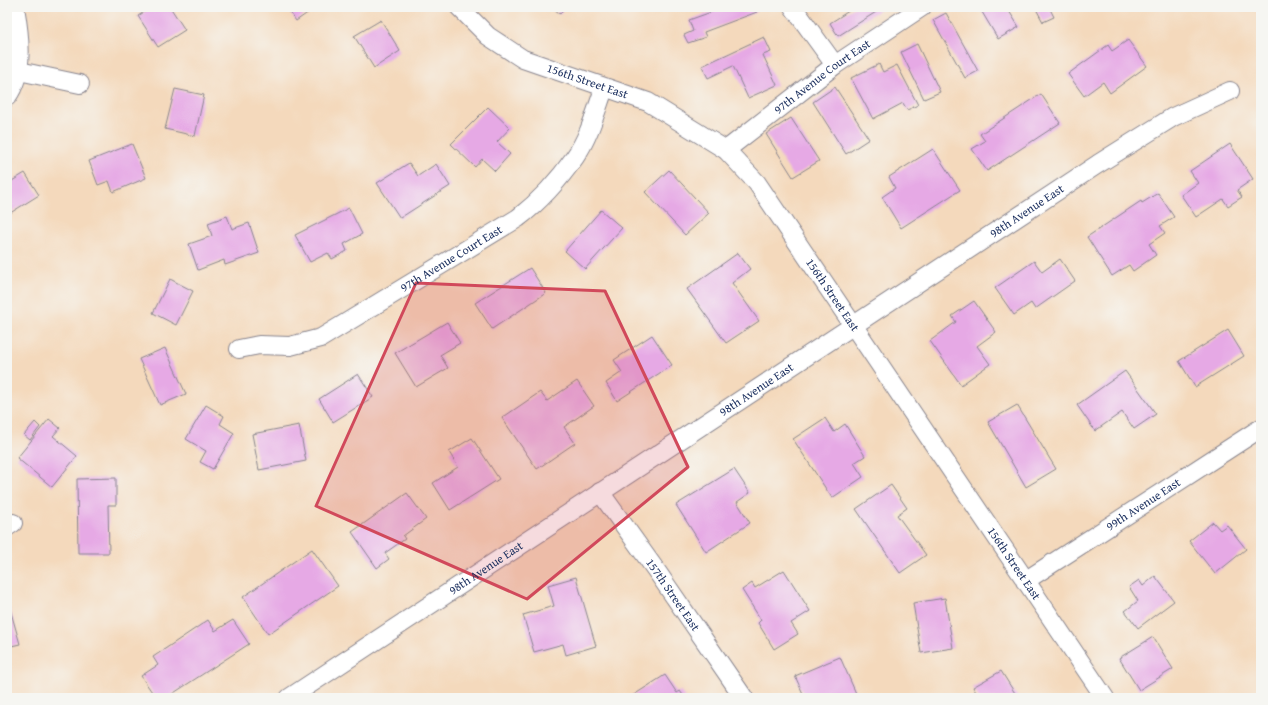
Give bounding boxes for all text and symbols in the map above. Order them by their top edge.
street label: 97th Avenue Court East [770,34,874,118]
street label: 156th Street East [545,59,631,103]
street label: 98th Avenue East [986,180,1068,241]
street label: 97th Avenue Court East [397,220,506,296]
street label: 156th Street East [802,255,864,335]
street label: 98th Avenue East [716,358,797,420]
street label: 99th Avenue East [1103,473,1184,534]
street label: 156th Street East [984,523,1046,604]
street label: 98th Avenue East [445,536,527,598]
street label: 157th Street East [642,555,705,635]

